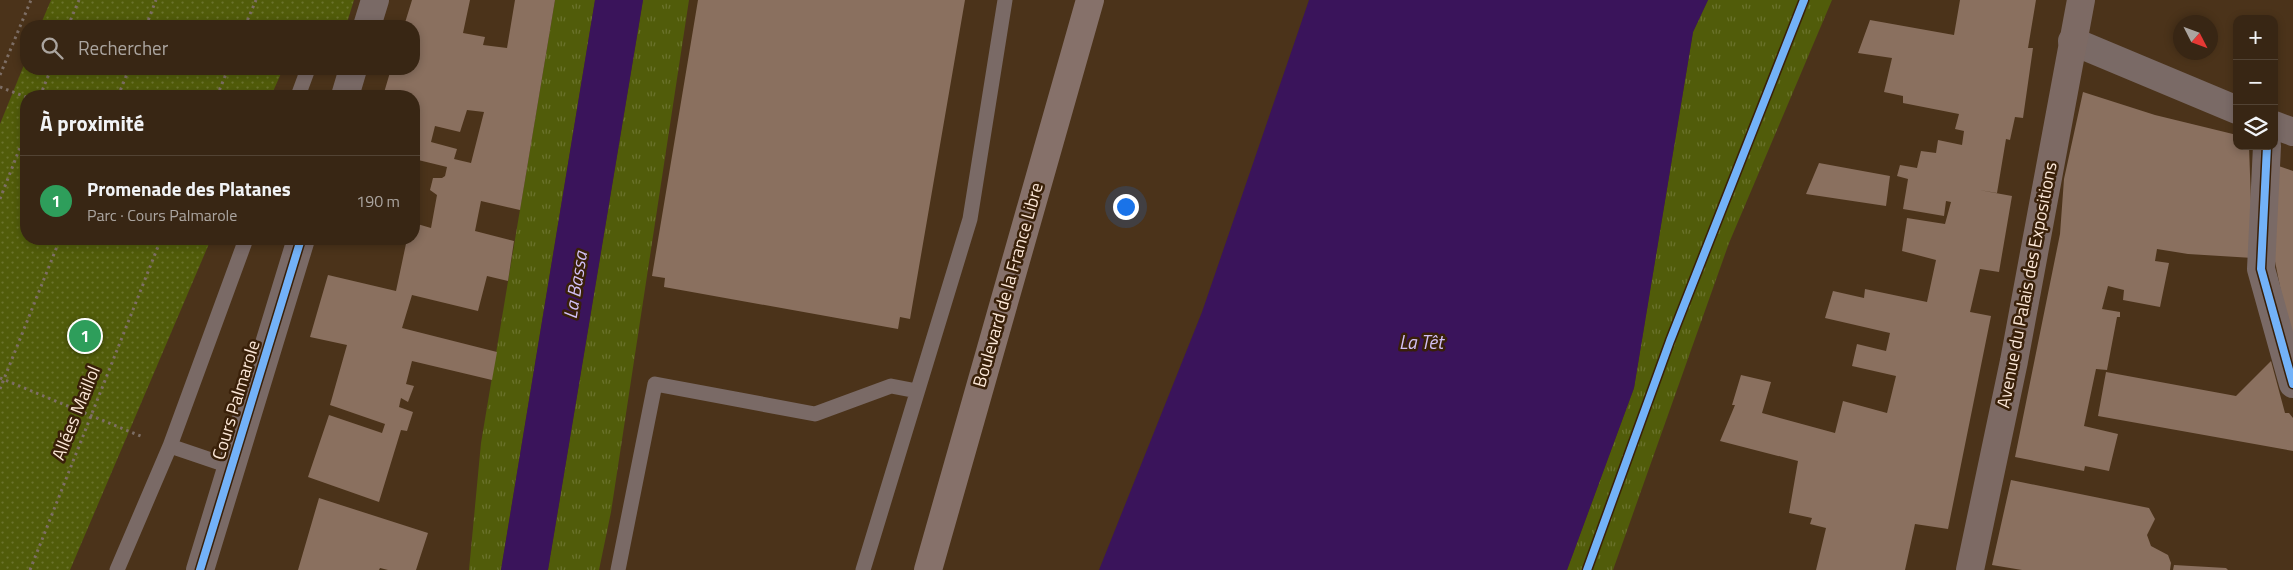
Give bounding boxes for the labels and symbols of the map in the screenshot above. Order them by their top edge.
north arrow [2173,15,2218,60]
street label: Avenue du Palais des Expositions [1989,159,2064,410]
street label: Boulevard de la France Libre [965,179,1050,390]
your location [1113,194,1139,220]
water label: La Bassa [555,248,594,321]
pin: 1 [69,317,101,355]
water label: La Têt [1399,327,1445,356]
street label: Cours Palmarole [205,337,267,463]
street label: Allées Maillol [44,362,107,464]

